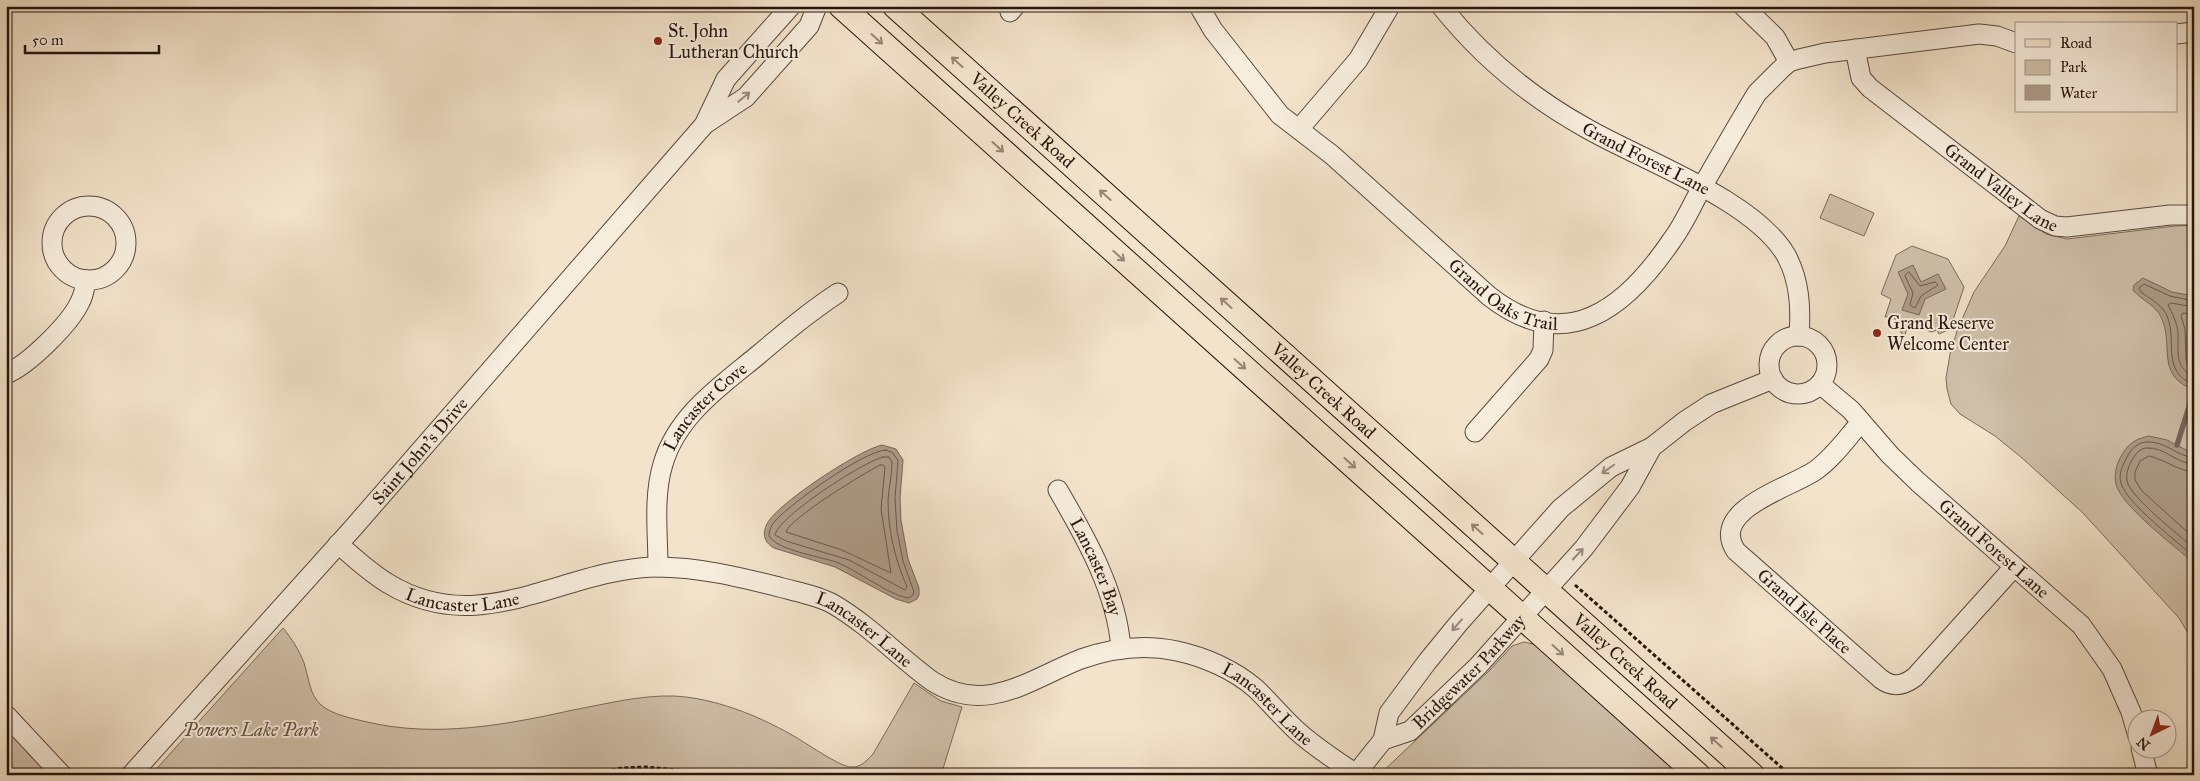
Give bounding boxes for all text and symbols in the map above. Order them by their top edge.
place label: St. John Lutheran Church [668,20,799,63]
scale bar [25,22,159,54]
legend [2015,22,2178,112]
text: 50 m [32,31,64,49]
one-way arrow [870,33,883,45]
text: Road [2060,34,2092,52]
marker: St. John Lutheran Church [652,35,664,47]
one-way arrow [951,56,964,68]
text: Park [2060,58,2087,76]
street label: Valley Creek Road [965,67,1079,173]
text: Water [2060,84,2097,102]
one-way arrow [737,92,750,103]
street label: Grand Forest Lane [1578,117,1714,200]
street label: Grand Valley Lane [1940,138,2062,237]
one-way arrow [991,141,1004,153]
one-way arrow [1099,189,1112,201]
one-way arrow [1112,250,1125,261]
street label: Grand Oaks Trail [1444,254,1558,335]
one-way arrow [1219,298,1232,309]
place label: Grand Reserve Welcome Center [1887,312,2009,355]
marker: Grand Reserve Welcome Center [1871,327,1883,339]
street label: Valley Creek Road [1266,338,1380,443]
street label: Lancaster Cove [658,357,751,454]
one-way arrow [1233,358,1246,370]
street label: Saint John's Drive [367,393,473,509]
one-way arrow [1343,457,1356,469]
one-way arrow [1602,464,1616,474]
street label: Grand Forest Lane [1934,494,2054,603]
street label: Lancaster Bay [1065,514,1126,619]
one-way arrow [1471,523,1484,535]
one-way arrow [1572,548,1584,561]
street label: Grand Isle Place [1753,564,1856,659]
street label: Lancaster Lane [402,583,522,617]
street label: Lancaster Lane [813,587,917,672]
street label: Valley Creek Road [1568,608,1682,714]
street label: Bridgewater Parkway [1408,609,1530,734]
one-way arrow [1452,618,1463,631]
one-way arrow [1552,644,1565,656]
street label: Lancaster Lane [1218,658,1317,751]
north arrow [2128,708,2178,758]
park label: Powers Lake Park [183,719,319,741]
text: N [2133,733,2154,754]
one-way arrow [1710,736,1723,748]

